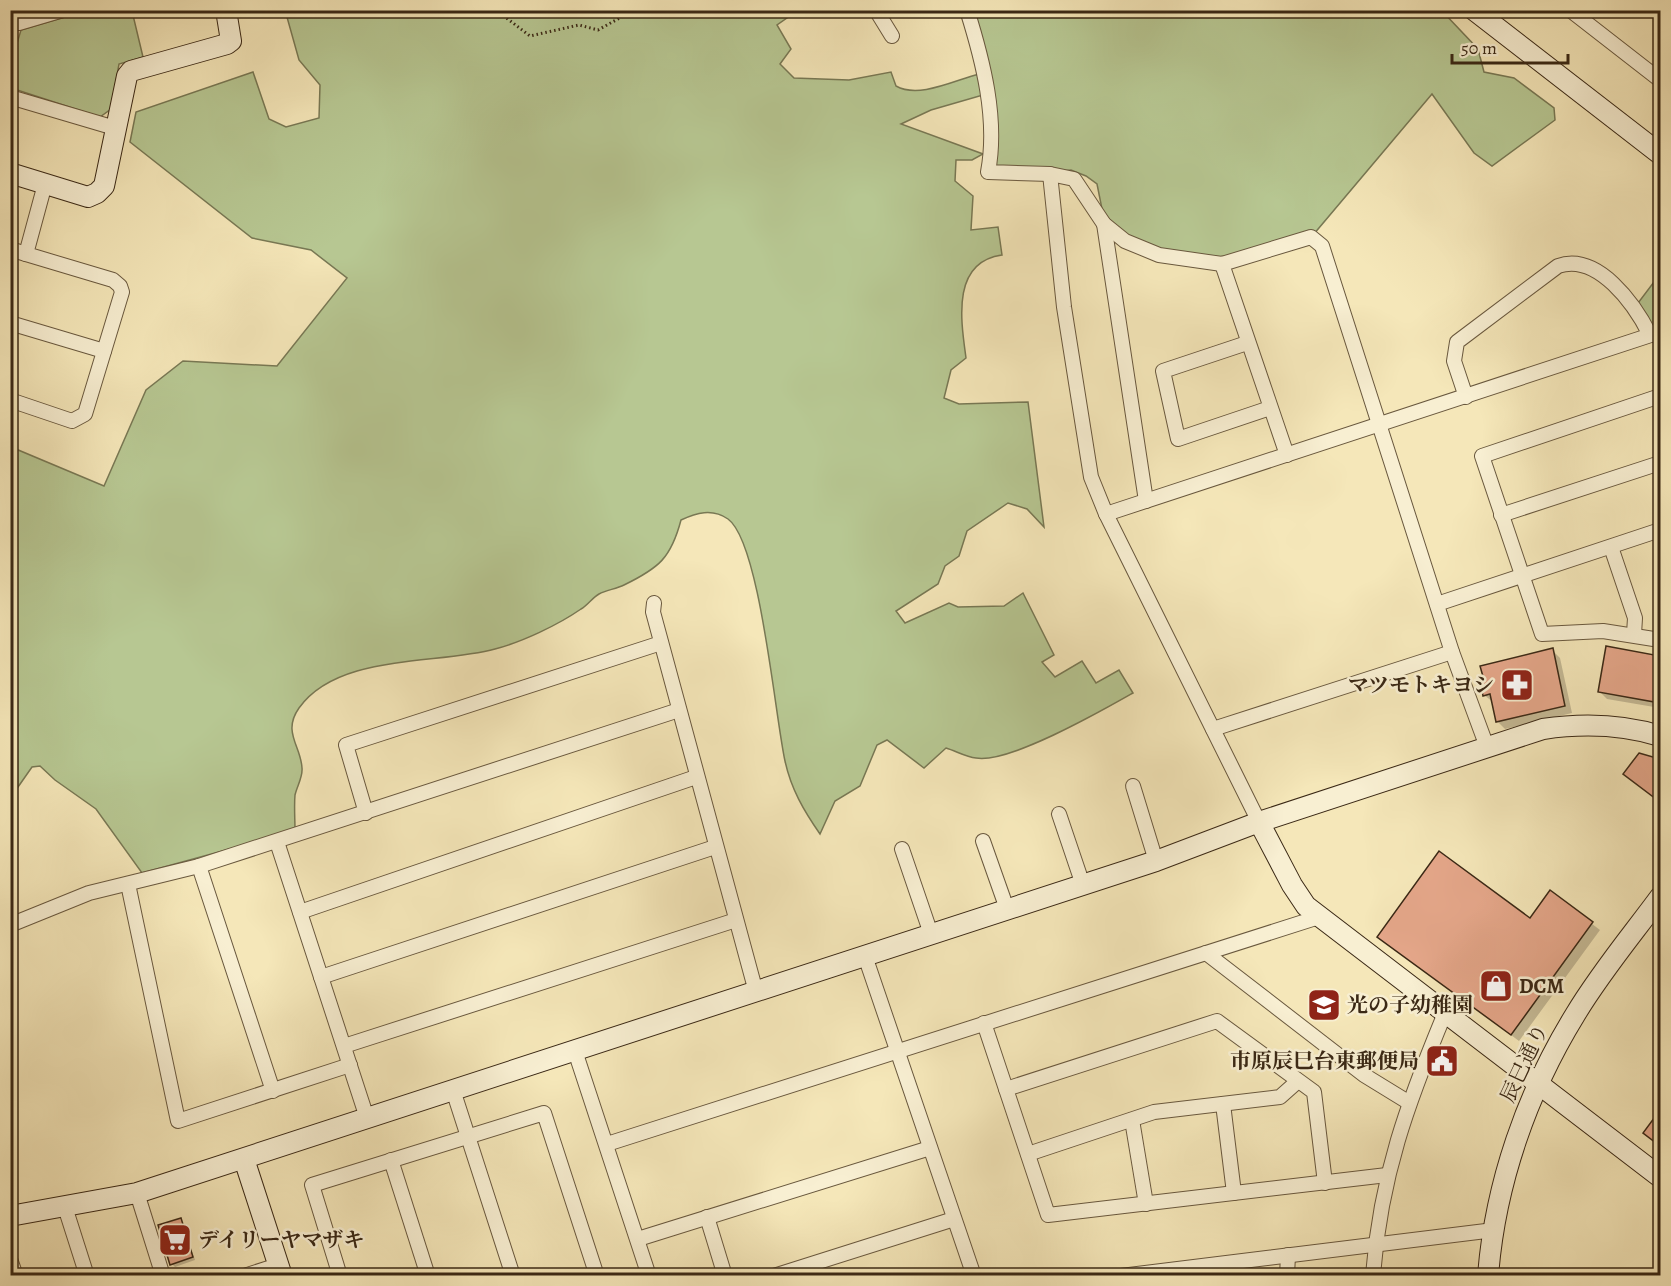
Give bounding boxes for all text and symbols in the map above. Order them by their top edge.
scale bar [1452,27,1568,65]
text: 50 m [1461,36,1497,60]
pharmacy icon: マツモトキヨシ [1499,667,1535,703]
place label: マツモトキヨシ [1348,671,1494,699]
shop icon: DCM [1478,968,1514,1004]
place label: DCM [1519,972,1565,1000]
school or university icon: 光の子幼稚園 [1306,987,1342,1023]
place label: 光の子幼稚園 [1347,991,1473,1019]
street label: 辰巳通り [1494,1019,1554,1107]
public building icon: 市原辰巳台東郵便局 [1424,1043,1460,1079]
place label: 市原辰巳台東郵便局 [1230,1047,1419,1075]
supermarket icon: デイリーヤマザキ [157,1222,193,1258]
place label: デイリーヤマザキ [198,1226,365,1254]

